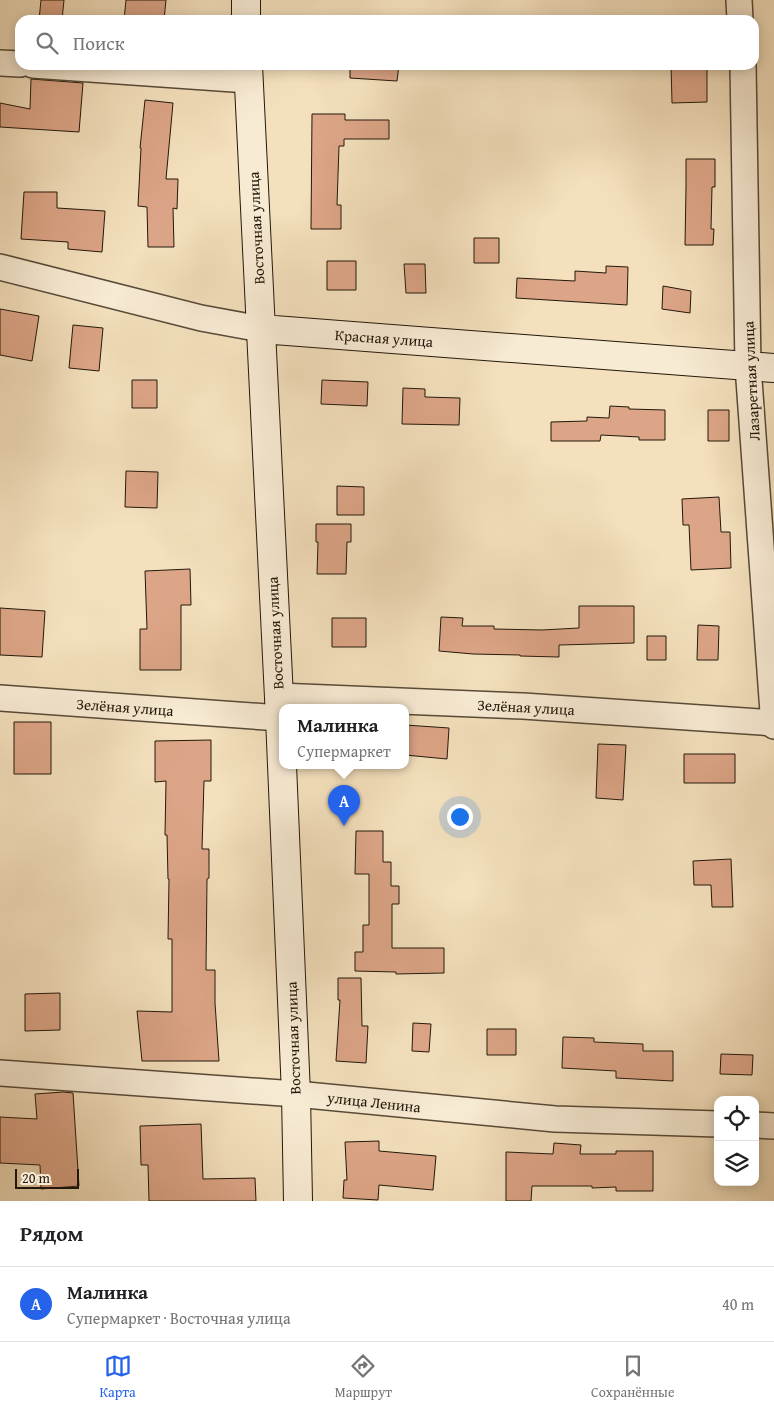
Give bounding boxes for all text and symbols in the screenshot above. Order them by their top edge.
search box [15,15,759,70]
icon: search [33,29,61,57]
text: Поиск [73,29,125,57]
street label: Восточная улица [243,170,269,285]
street label: Лазаретная улица [737,320,765,441]
street label: Красная улица [334,324,435,352]
street label: Восточная улица [262,575,288,690]
street label: Зелёная улица [76,693,175,721]
street label: Зелёная улица [477,694,576,720]
popup [279,704,409,769]
text: Малинка [297,711,378,739]
text: Супермаркет [297,739,391,763]
pin: A [328,785,360,826]
your location [447,804,473,830]
street label: Восточная улица [281,980,305,1095]
street label: улица Ленина [325,1087,423,1117]
map controls [714,1096,759,1186]
button: locate [714,1096,759,1141]
button: layers [714,1141,759,1186]
scale bar [15,1166,79,1189]
text: 20 m [22,1168,50,1188]
text: Рядом [20,1218,83,1249]
text: Малинка [67,1278,148,1306]
text: A [31,1292,41,1316]
text: 40 m [722,1292,754,1316]
text: Супермаркет · Восточная улица [67,1306,291,1330]
tab: Карта [100,1352,136,1402]
tab: Маршрут [335,1352,392,1402]
tab: Сохранённые [591,1352,674,1402]

